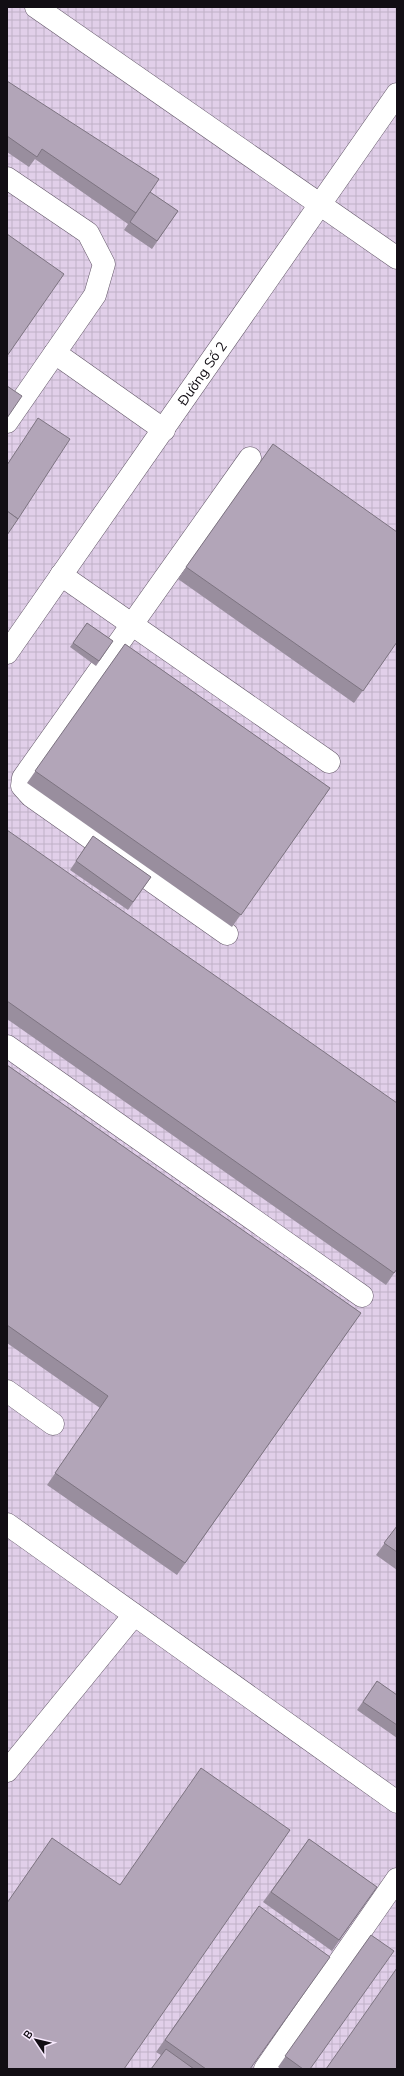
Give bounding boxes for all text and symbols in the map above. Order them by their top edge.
street label: Đường Số 2 [173,337,231,410]
north arrow [16,2020,56,2060]
text: B [20,2027,37,2042]

